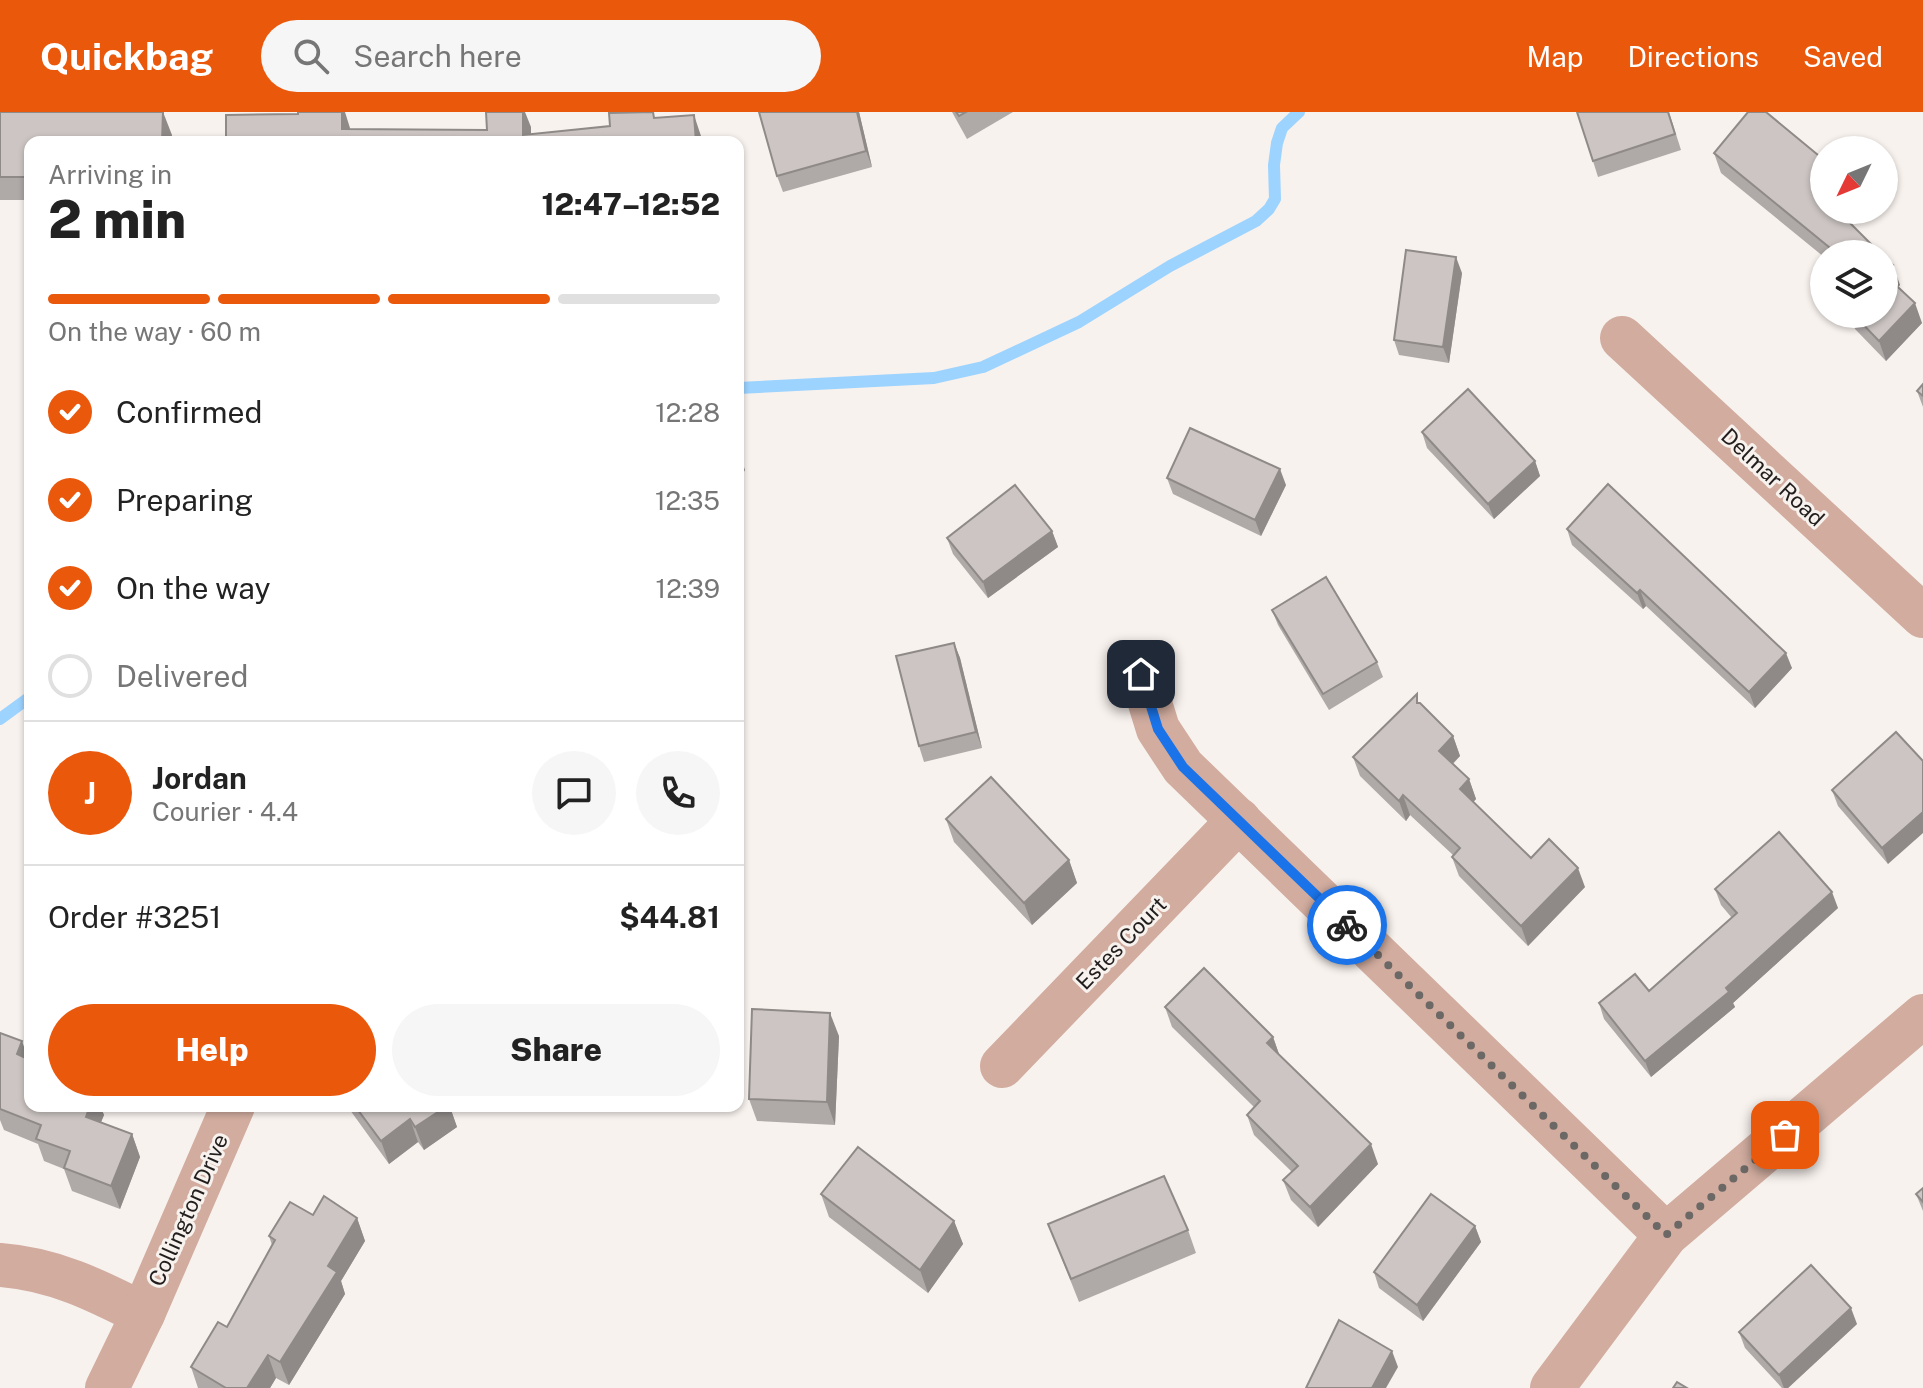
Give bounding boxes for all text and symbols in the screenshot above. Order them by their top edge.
search box [261,20,821,92]
text: Quickbag [40,34,213,79]
icon: search [289,34,333,78]
text: Search here [353,38,522,74]
text: Map [1527,40,1583,73]
text: Directions [1627,40,1759,73]
text: Saved [1803,40,1883,73]
north arrow [1810,136,1898,224]
map controls [1810,136,1898,328]
text: Arriving in [48,159,172,190]
text: 12:47–12:52 [541,186,720,222]
text: 2 min [48,189,186,250]
button: layers [1810,240,1898,328]
text: On the way · 60 m [48,316,261,347]
icon: check [48,390,92,434]
text: Confirmed [116,394,262,430]
text: 12:28 [655,397,720,428]
street label: Delmar Road [1716,423,1830,531]
icon: check [48,478,92,522]
text: Preparing [116,482,253,518]
text: 12:35 [655,485,720,516]
icon: check [48,566,92,610]
text: On the way [116,570,270,606]
text: 12:39 [656,573,720,604]
pin [1107,640,1175,708]
icon: home [1119,652,1163,696]
text: Delivered [116,658,248,694]
button: chat [532,751,616,835]
button: phone [636,751,720,835]
text: Jordan [152,760,247,796]
text: J [84,775,96,811]
text: Courier · 4.4 [152,796,298,827]
courier [1307,885,1387,965]
street label: Estes Court [1070,891,1172,995]
text: Order #3251 [48,899,222,935]
text: $44.81 [619,899,720,935]
icon: bike [1325,903,1369,947]
button: Help [48,1004,376,1096]
button: Share [392,1004,720,1096]
pin [1751,1101,1819,1169]
icon: bag [1763,1113,1807,1157]
street label: Collington Drive [143,1130,233,1290]

